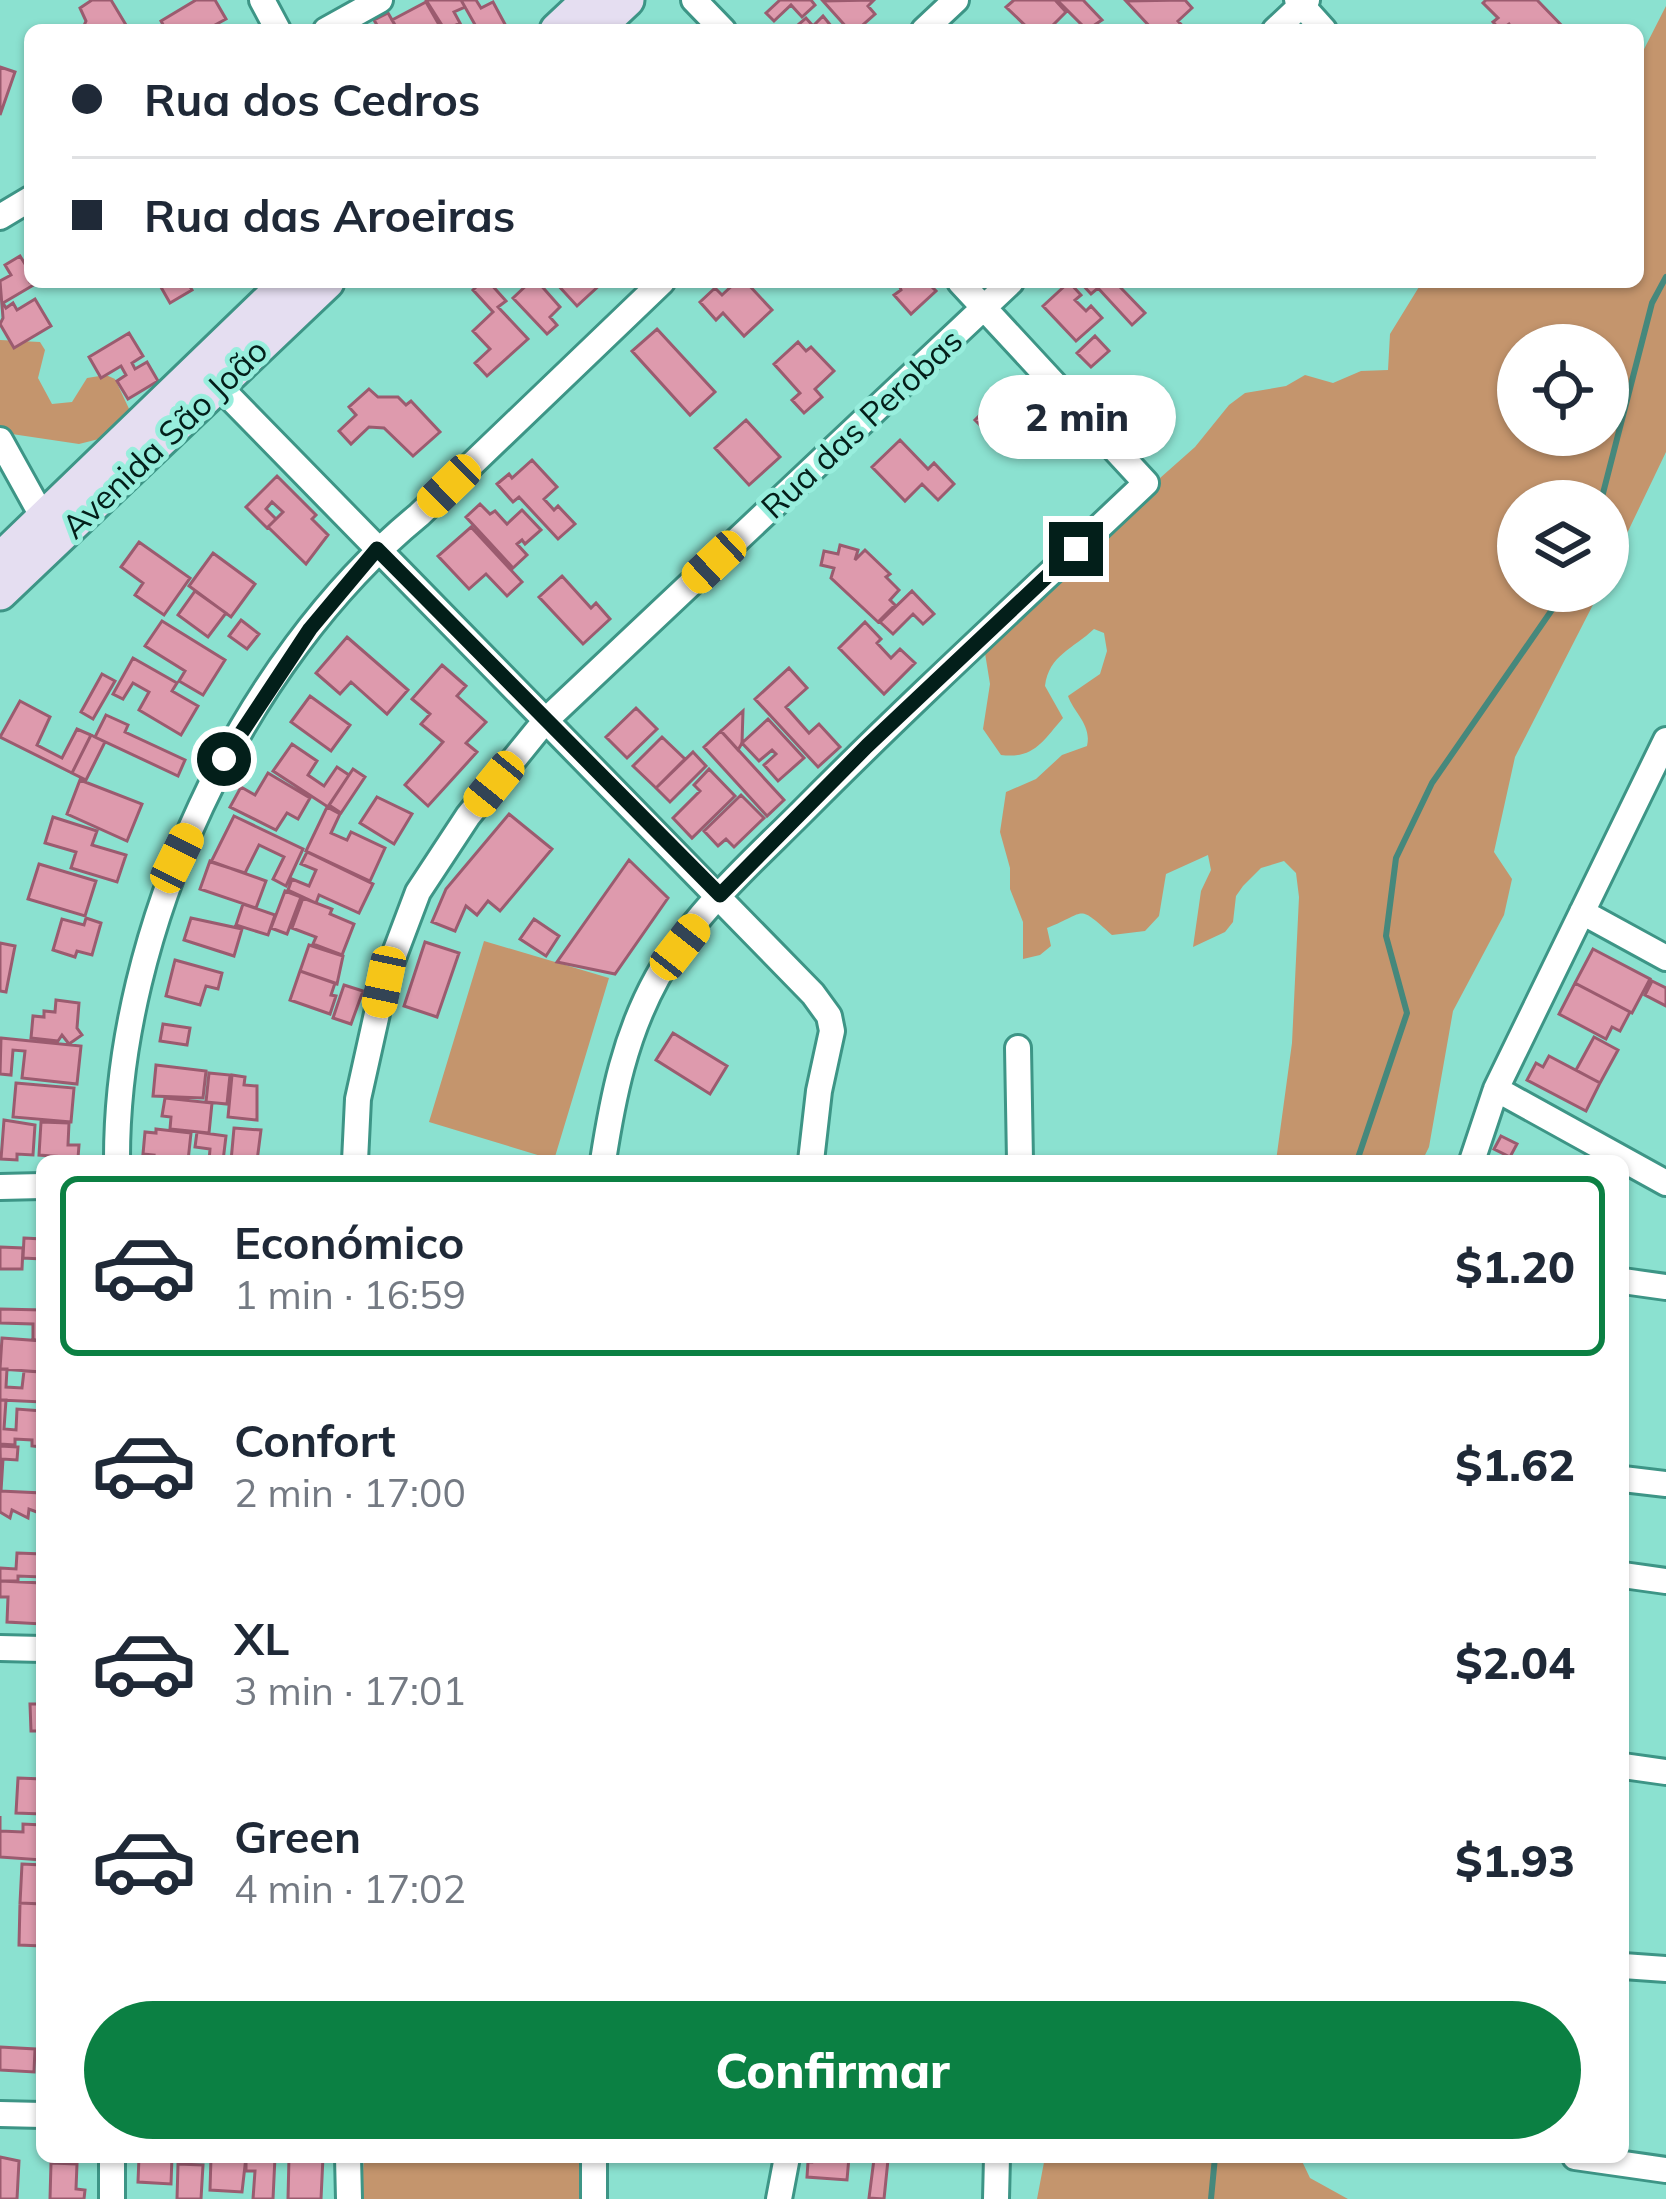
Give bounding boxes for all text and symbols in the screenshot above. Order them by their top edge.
text: Rua dos Cedros [144,71,480,127]
text: Rua das Aroeiras [144,187,515,243]
street label: Rua das Perobas [752,319,970,527]
map controls [1497,324,1629,612]
button: locate [1497,324,1629,456]
street label: Avenida São João [53,329,275,547]
callout: 2 min [977,375,1175,459]
text: 2 min [1025,392,1129,441]
car [411,448,487,524]
button: layers [1497,480,1629,612]
route end [1049,522,1103,576]
car [675,524,753,600]
route start [197,732,251,786]
car [457,745,531,823]
car [145,818,209,898]
car [644,908,716,986]
car [359,943,409,1021]
icon: car [90,1212,198,1320]
text: Económico [234,1214,464,1270]
text: $1.20 [1455,1238,1575,1294]
text: 1 min · 16:59 [234,1270,466,1319]
icon: car [90,1410,198,1518]
text: Confort [234,1412,396,1468]
text: $1.62 [1455,1436,1575,1492]
text: 2 min · 17:00 [234,1468,466,1517]
icon: car [90,1608,198,1716]
text: XL [234,1610,289,1666]
text: $2.04 [1455,1634,1575,1690]
text: 3 min · 17:01 [234,1666,466,1715]
icon: car [90,1806,198,1914]
text: Green [234,1808,361,1864]
text: $1.93 [1455,1832,1575,1888]
text: 4 min · 17:02 [234,1864,466,1913]
button: Confirmar [84,2001,1581,2139]

